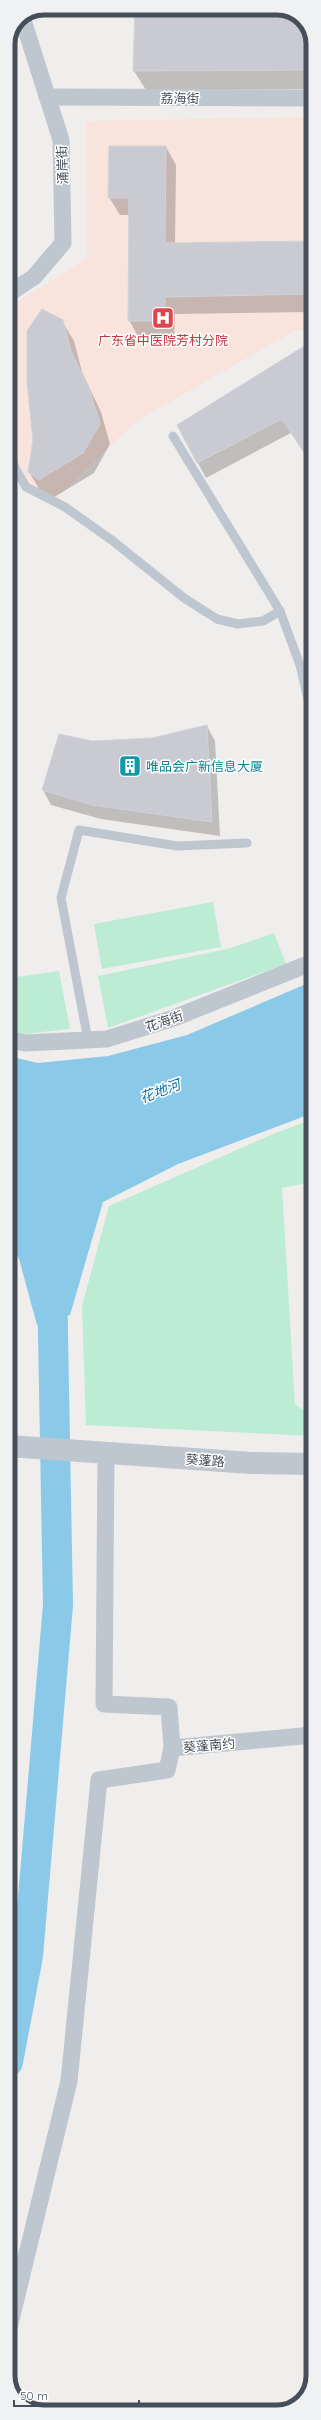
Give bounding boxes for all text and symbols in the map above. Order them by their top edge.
street label: 荔海街 [160,90,200,106]
street label: 涌岸街 [53,145,71,185]
hospital icon: 广东省中医院芳村分院 [150,305,176,331]
place label: 广东省中医院芳村分院 [98,332,228,348]
building icon: 唯品会广新信息大厦 [117,753,143,779]
place label: 唯品会广新信息大厦 [146,758,263,774]
street label: 花海街 [143,1007,185,1035]
water label: 花地河 [137,1074,186,1107]
street label: 葵蓬路 [185,1451,225,1469]
street label: 葵蓬南约 [182,1735,236,1755]
scale bar [14,2382,139,2408]
text: 50 m [20,2388,48,2403]

